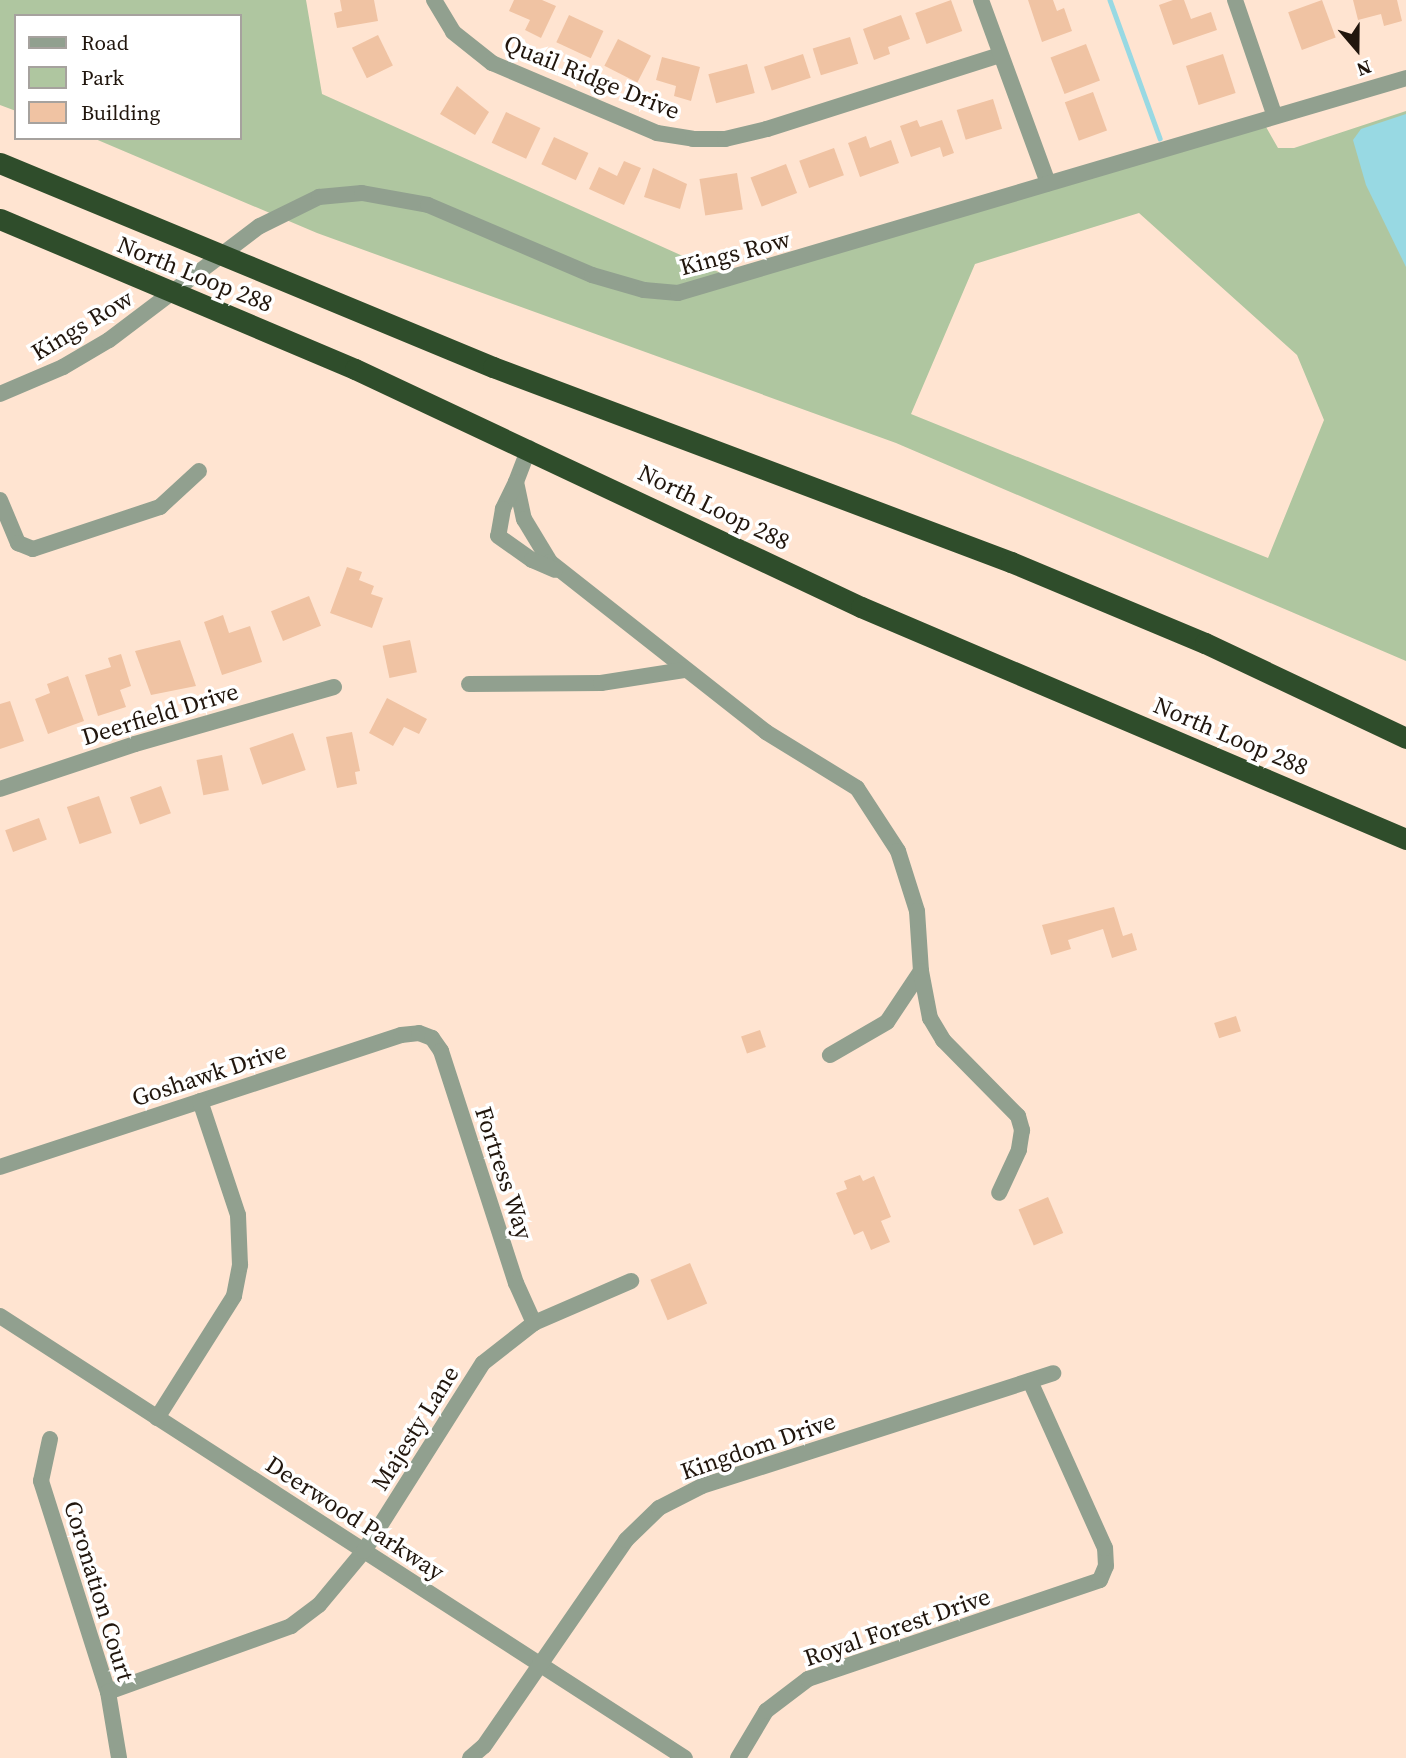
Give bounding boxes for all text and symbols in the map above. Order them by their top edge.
legend [14,14,242,140]
north arrow [1322,14,1392,84]
text: Road [81,28,129,57]
street label: Quail Ridge Drive [500,29,684,125]
text: N [1353,54,1375,83]
text: Park [81,63,124,92]
text: Building [81,98,160,127]
street label: Kings Row [677,224,793,282]
street label: North Loop 288 [113,230,277,318]
street label: Kings Row [26,284,138,366]
street label: North Loop 288 [634,458,794,556]
street label: Deerfield Drive [78,676,242,752]
street label: North Loop 288 [1149,691,1313,781]
street label: Goshawk Drive [128,1036,290,1112]
street label: Fortress Way [469,1103,539,1243]
street label: Majesty Lane [365,1360,465,1496]
street label: Kingdom Drive [677,1406,839,1486]
street label: Deerwood Parkway [260,1450,450,1586]
street label: Coronation Court [58,1497,140,1685]
street label: Royal Forest Drive [800,1582,994,1672]

